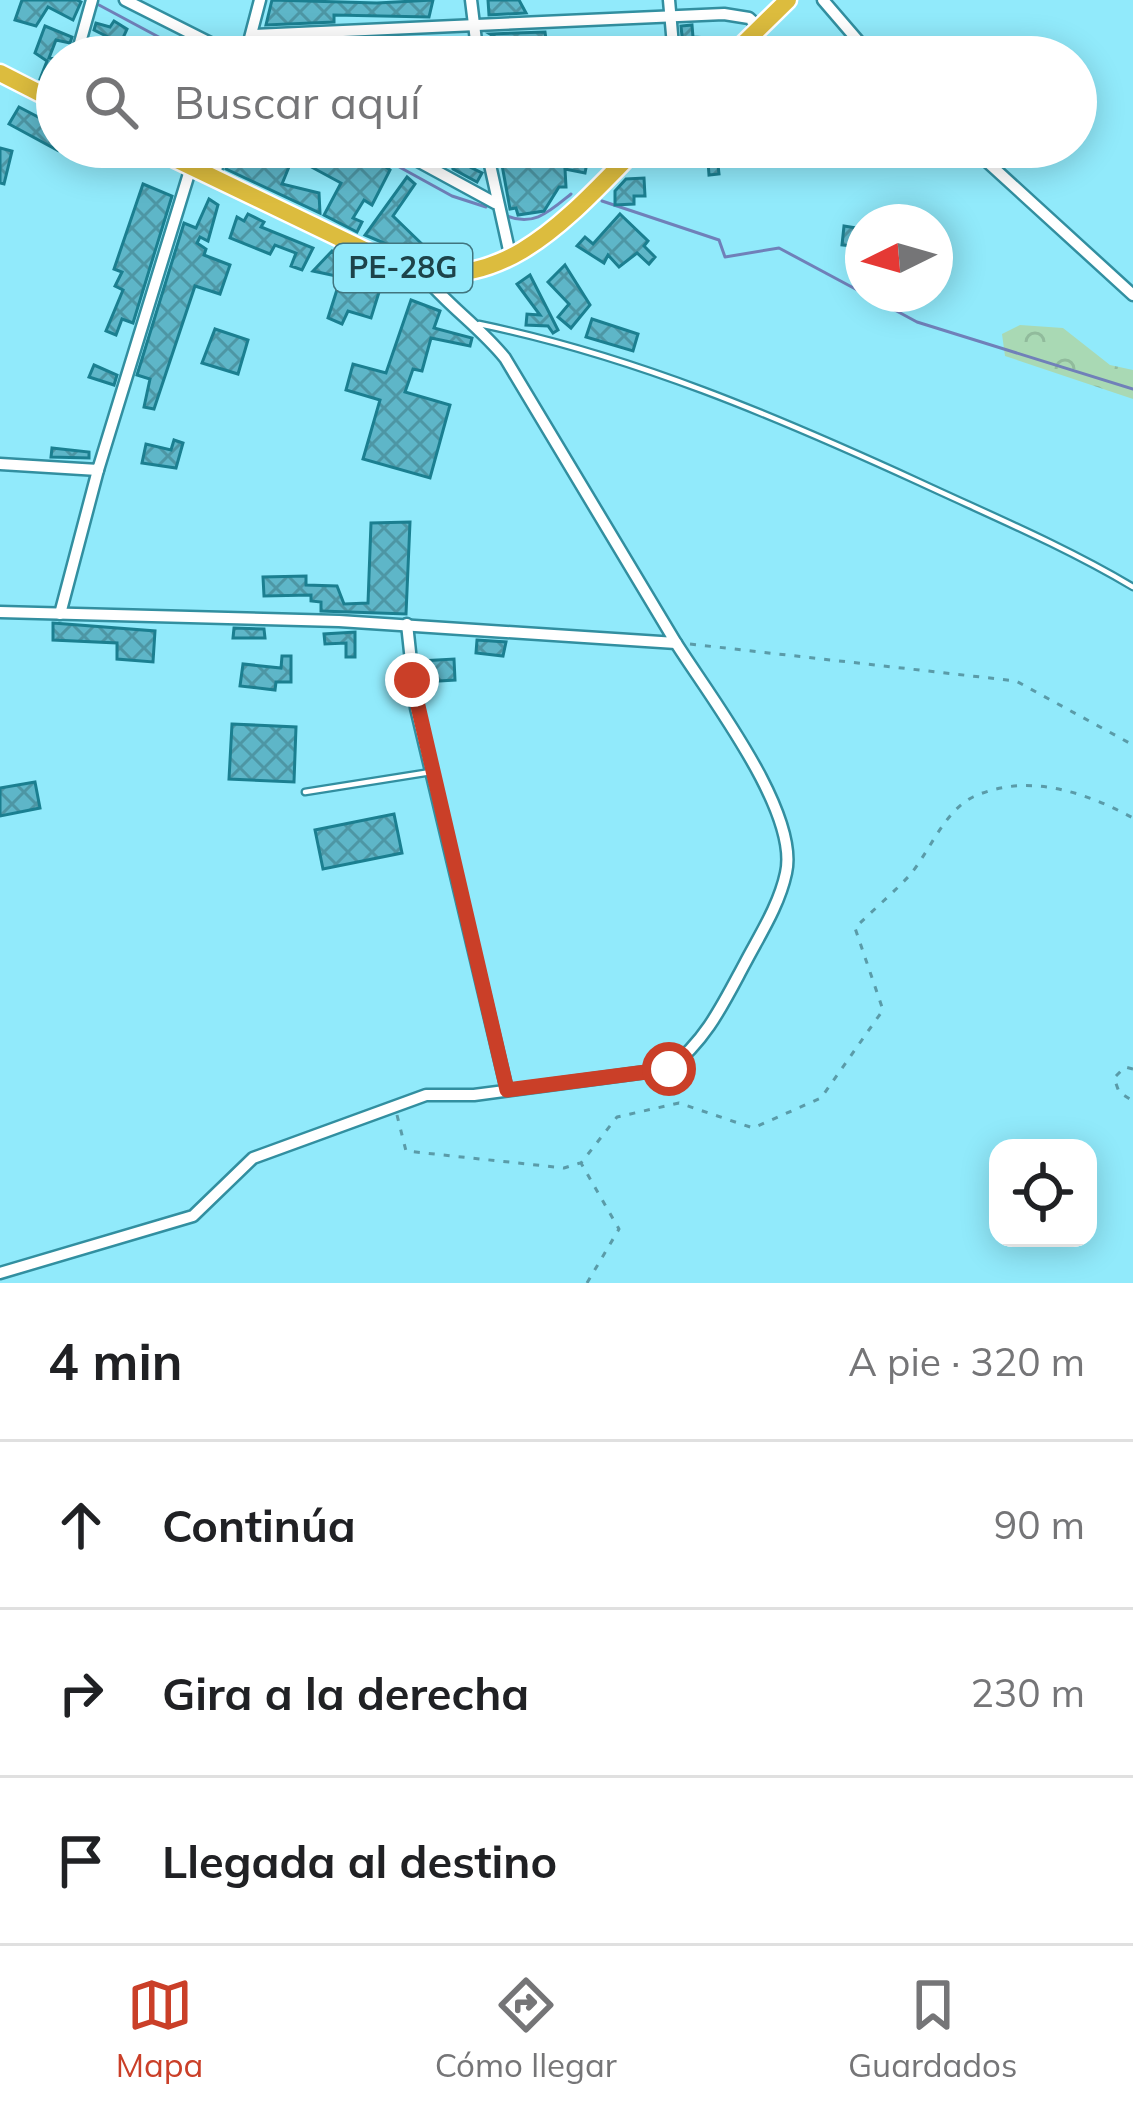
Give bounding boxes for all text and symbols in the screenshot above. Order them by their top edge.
search box [36,36,1097,168]
icon: search [78,69,144,135]
text: Buscar aquí [174,74,421,130]
north arrow [845,204,953,312]
road number: PE-28G [334,244,472,292]
route end [385,653,439,707]
route start [642,1042,696,1096]
map controls [989,1139,1097,1247]
button: locate [989,1139,1097,1247]
text: 4 min [48,1329,183,1393]
text: A pie · 320 m [848,1337,1085,1386]
icon: ahead [48,1492,114,1558]
text: Continúa [162,1497,356,1553]
text: 90 m [994,1500,1085,1549]
icon: right [48,1660,114,1726]
text: Gira a la derecha [162,1665,529,1721]
text: 230 m [970,1668,1085,1717]
icon: arrive [48,1828,114,1894]
text: Llegada al destino [162,1833,557,1889]
tab: Mapa [116,1972,203,2085]
tab: Cómo llegar [435,1972,617,2085]
tab: Guardados [848,1972,1017,2085]

